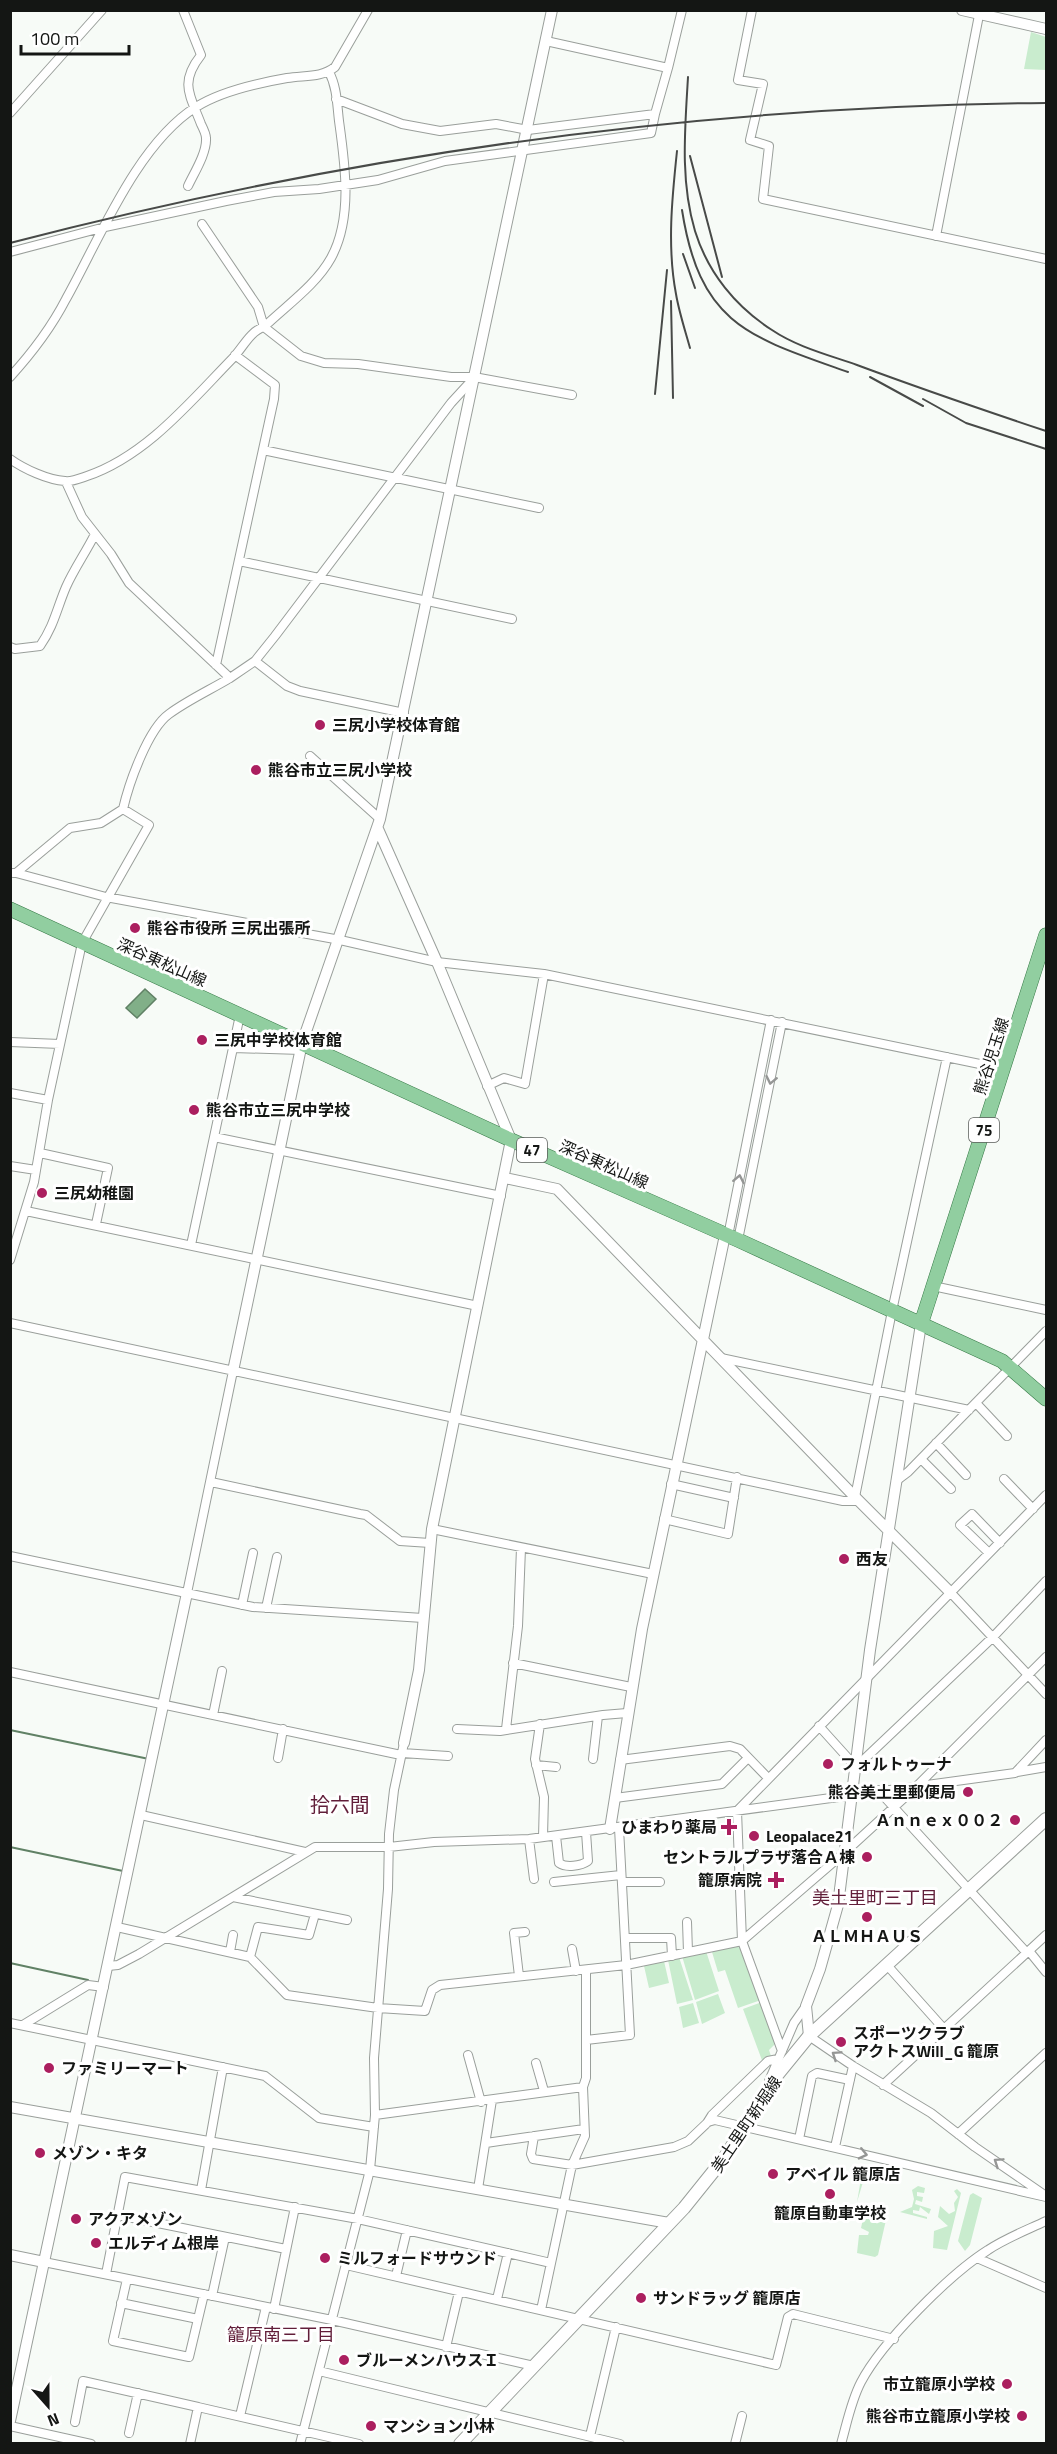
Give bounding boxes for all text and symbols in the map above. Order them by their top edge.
scale bar [21,18,129,56]
text: 100 m [30,25,79,52]
place label: 三尻小学校体育館 [332,713,460,737]
marker: 三尻小学校体育館 [313,718,327,732]
place label: 熊谷市立三尻小学校 [268,758,412,782]
marker: 熊谷市立三尻小学校 [249,763,263,777]
place label: 熊谷市役所 三尻出張所 [147,916,311,940]
marker: 熊谷市役所 三尻出張所 [128,921,142,935]
street label: 深谷東松山線 [113,932,211,992]
street label: 熊谷児玉線 [967,1014,1015,1098]
place label: 三尻中学校体育館 [214,1028,342,1052]
marker: 三尻中学校体育館 [195,1033,209,1047]
one-way arrow [765,1074,778,1084]
place label: 熊谷市立三尻中学校 [206,1098,350,1122]
marker: 熊谷市立三尻中学校 [187,1103,201,1117]
road number: 75 [969,1118,999,1142]
street label: 深谷東松山線 [555,1134,653,1194]
road number: 47 [517,1138,547,1162]
one-way arrow [732,1174,745,1184]
place label: 三尻幼稚園 [54,1181,134,1205]
marker: 三尻幼稚園 [35,1186,49,1200]
place label: 西友 [856,1547,888,1571]
marker: 西友 [837,1552,851,1566]
place label: フォルトゥーナ [840,1752,952,1776]
marker: フォルトゥーナ [821,1757,835,1771]
place label: 熊谷美土里郵便局 [828,1780,956,1804]
marker: 熊谷美土里郵便局 [961,1785,975,1799]
district label: 拾六間 [310,1789,370,1820]
place label: Ａｎｎｅｘ００２ [875,1808,1003,1832]
marker: Ａｎｎｅｘ００２ [1008,1813,1022,1827]
place label: ひまわり薬局 [621,1815,717,1839]
marker: ひまわり薬局 [722,1820,736,1834]
place label: Leopalace21 [766,1824,853,1848]
marker: Leopalace21 [747,1829,761,1843]
place label: セントラルプラザ落合Ａ棟 [663,1845,855,1869]
marker: セントラルプラザ落合Ａ棟 [860,1850,874,1864]
place label: 籠原病院 [698,1868,762,1892]
marker: 籠原病院 [767,1871,785,1889]
district label: 美土里町三丁目 [812,1884,938,1911]
marker: ＡＬＭＨＡＵＳ [860,1910,874,1924]
place label: ＡＬＭＨＡＵＳ [811,1924,923,1948]
place label: スポーツクラブ アクトスWill_G 籠原 [853,2021,999,2063]
marker: スポーツクラブ アクトスWill_G 籠原 [834,2035,848,2049]
one-way arrow [832,2051,843,2062]
place label: ファミリーマート [61,2056,189,2080]
marker: ファミリーマート [42,2061,56,2075]
street label: 美土里町新堀線 [705,2071,787,2177]
place label: メゾン・キタ [52,2141,148,2165]
marker: メゾン・キタ [33,2146,47,2160]
one-way arrow [858,2147,868,2160]
one-way arrow [994,2159,1005,2170]
place label: アベイル 籠原店 [785,2162,900,2186]
marker: アベイル 籠原店 [766,2167,780,2181]
marker: 籠原自動車学校 [823,2187,837,2201]
place label: 籠原自動車学校 [774,2201,886,2225]
place label: アクアメゾン [88,2207,182,2231]
marker: アクアメゾン [69,2212,83,2226]
place label: エルディム根岸 [108,2231,219,2255]
marker: エルディム根岸 [89,2236,103,2250]
place label: ミルフォードサウンド [337,2246,497,2270]
marker: ミルフォードサウンド [318,2251,332,2265]
place label: サンドラッグ 籠原店 [653,2286,801,2310]
marker: サンドラッグ 籠原店 [634,2291,648,2305]
district label: 籠原南三丁目 [227,2321,335,2348]
place label: ブルーメンハウスＩ [356,2348,499,2372]
marker: ブルーメンハウスＩ [337,2353,351,2367]
place label: 市立籠原小学校 [883,2372,995,2396]
north arrow [18,2376,78,2436]
marker: 市立籠原小学校 [1000,2377,1014,2391]
place label: 熊谷市立籠原小学校 [866,2404,1010,2428]
text: N [44,2407,63,2433]
marker: 熊谷市立籠原小学校 [1015,2409,1029,2423]
place label: マンション小林 [383,2414,495,2438]
marker: マンション小林 [364,2419,378,2433]

